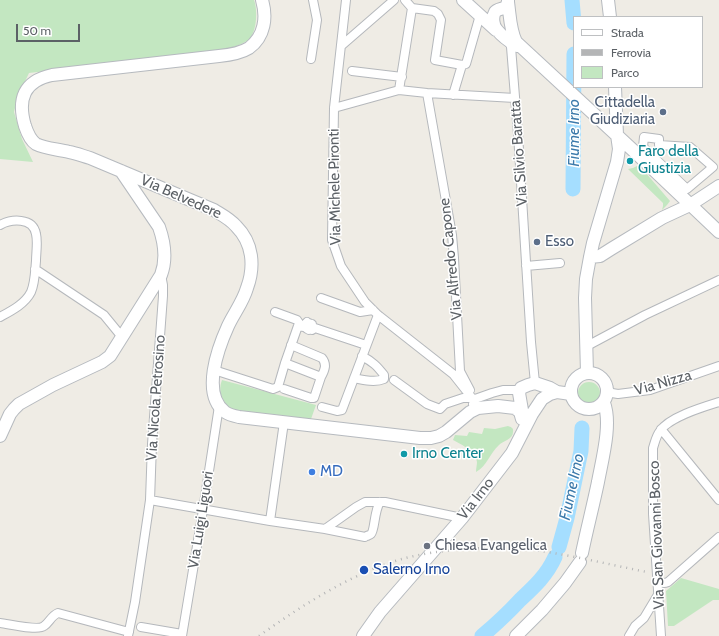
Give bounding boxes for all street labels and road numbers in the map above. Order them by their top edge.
street label: Via Silvio Baratta [506,99,532,207]
street label: Via Michele Pironti [325,128,345,246]
street label: Via Belvedere [138,171,224,223]
street label: Via Alfredo Capone [436,197,466,321]
street label: Via Nicola Petrosino [143,334,169,462]
street label: Via Nizza [632,366,694,400]
street label: Via San Giovanni Bosco [645,460,669,610]
street label: Via Luigi Liguori [184,470,218,570]
street label: Via Irno [454,474,498,524]

